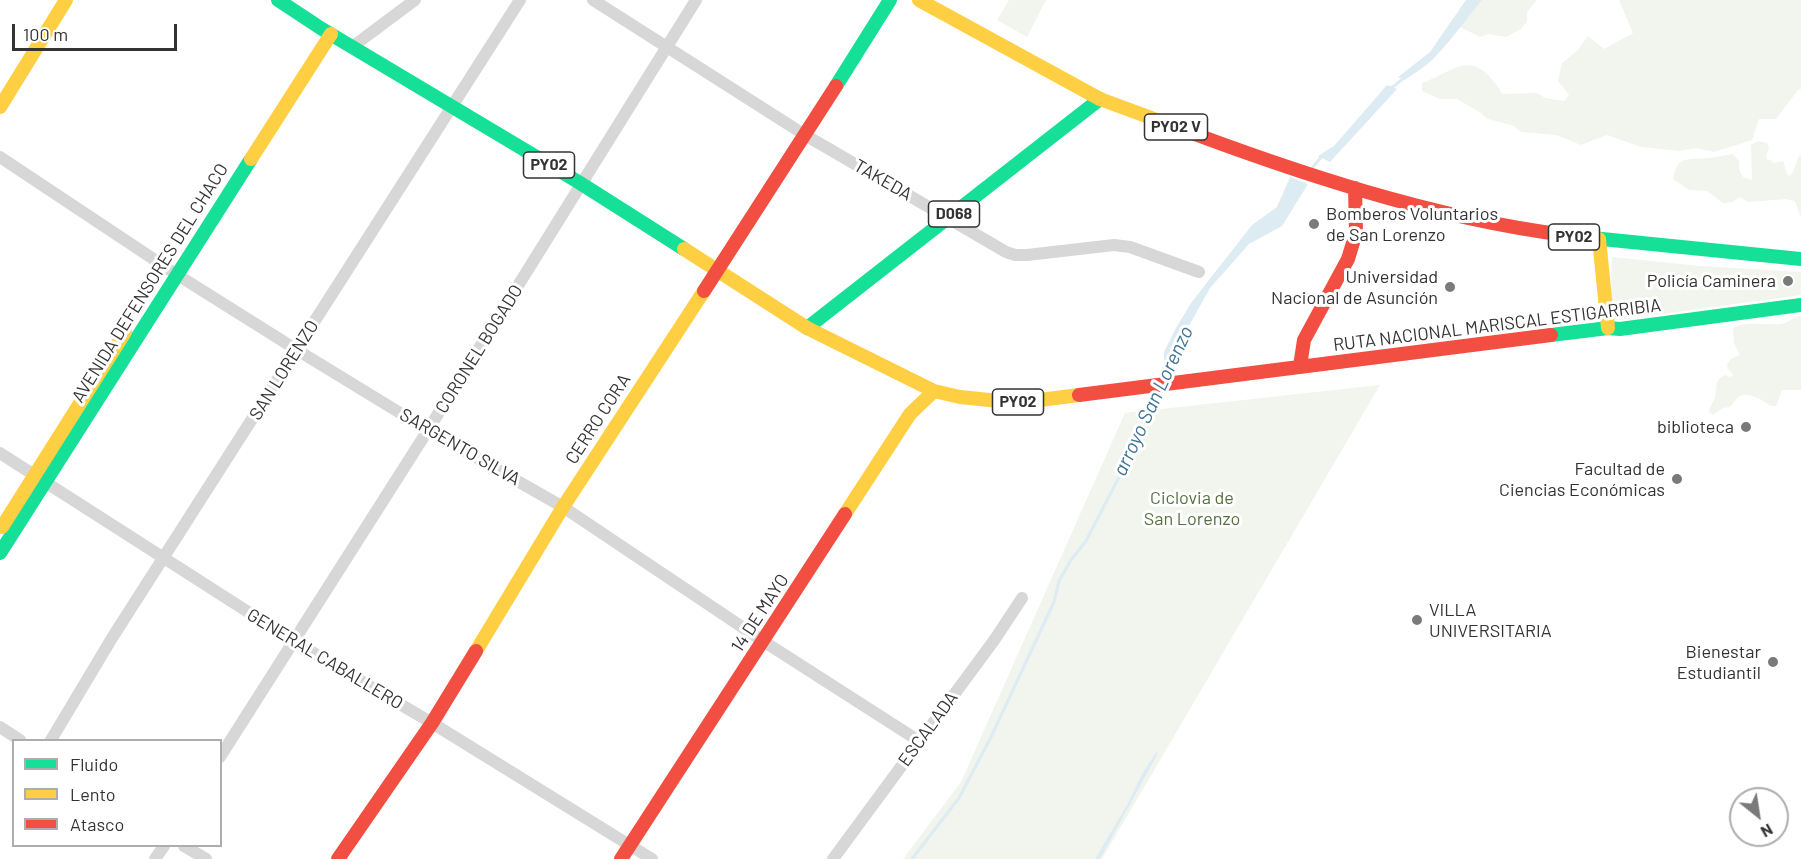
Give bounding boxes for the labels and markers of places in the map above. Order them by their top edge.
place label: Bomberos Voluntarios de San Lorenzo [1326,203,1498,246]
marker: Bomberos Voluntarios de San Lorenzo [1307,217,1321,231]
place label: Universidad Nacional de Asunción [1271,266,1438,308]
place label: Policía Caminera [1647,270,1776,292]
marker: Policía Caminera [1781,274,1795,288]
marker: Universidad Nacional de Asunción [1443,280,1457,294]
place label: biblioteca [1657,416,1734,438]
marker: biblioteca [1739,420,1753,434]
place label: Facultad de Ciencias Económicas [1499,458,1665,500]
marker: Facultad de Ciencias Económicas [1670,472,1684,486]
place label: VILLA UNIVERSITARIA [1429,599,1552,642]
marker: VILLA UNIVERSITARIA [1410,613,1424,627]
place label: Bienestar Estudiantil [1677,641,1761,684]
marker: Bienestar Estudiantil [1766,655,1780,669]

